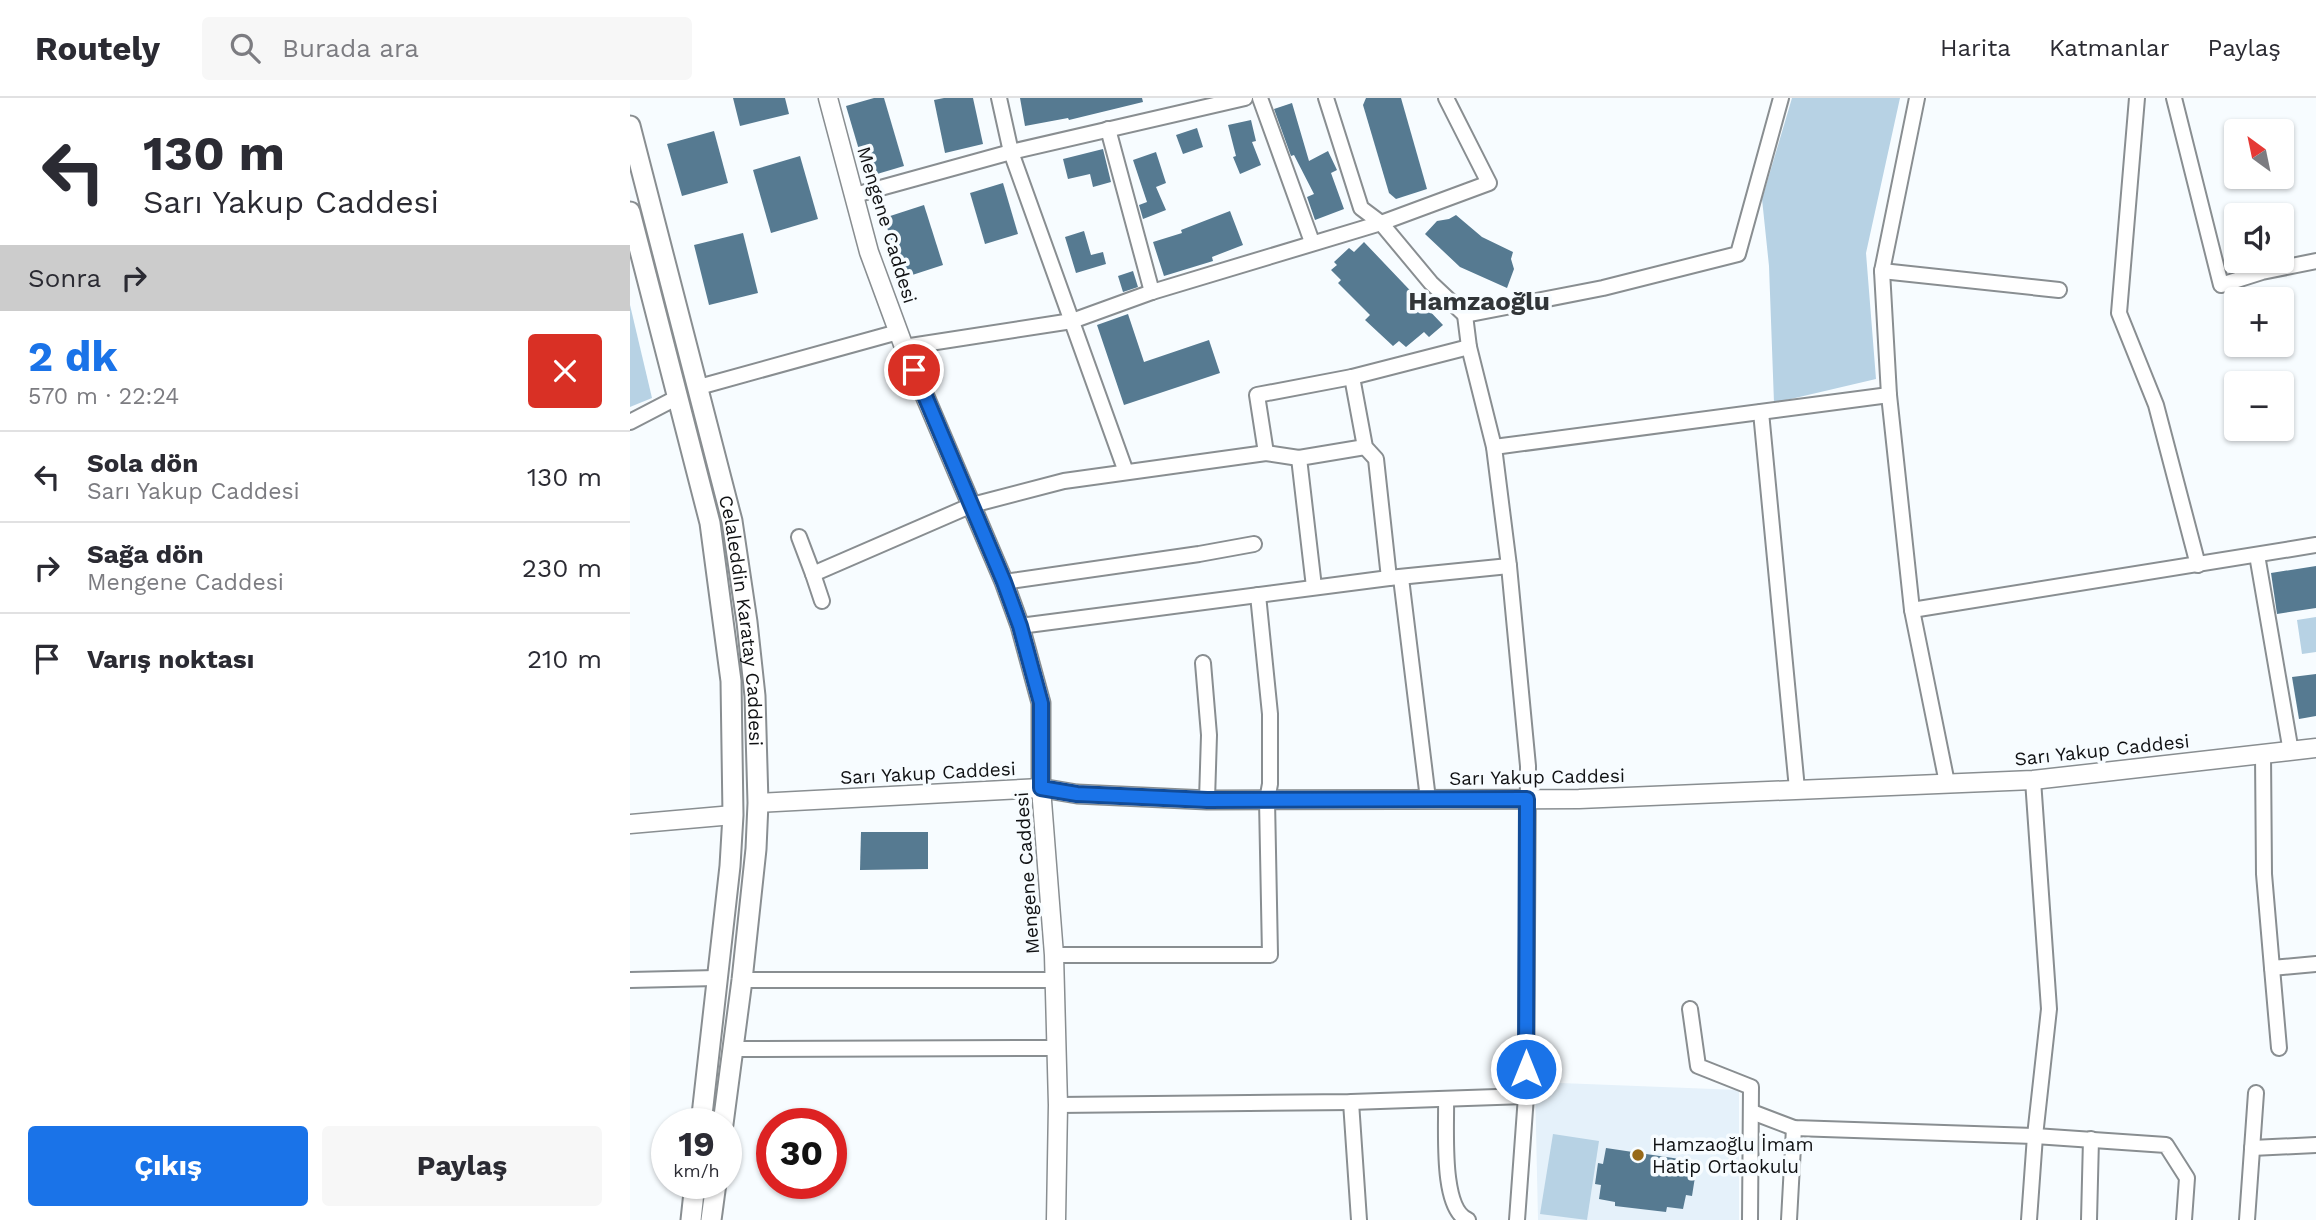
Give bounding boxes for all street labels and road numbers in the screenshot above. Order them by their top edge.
street label: Mengene Caddesi [852,144,922,306]
street label: Celaleddin Karatay Caddesi [714,492,768,746]
street label: Sarı Yakup Caddesi [2013,729,2191,771]
street label: Sarı Yakup Caddesi [840,757,1016,789]
street label: Sarı Yakup Caddesi [1449,764,1625,790]
street label: Mengene Caddesi [1010,791,1044,955]

